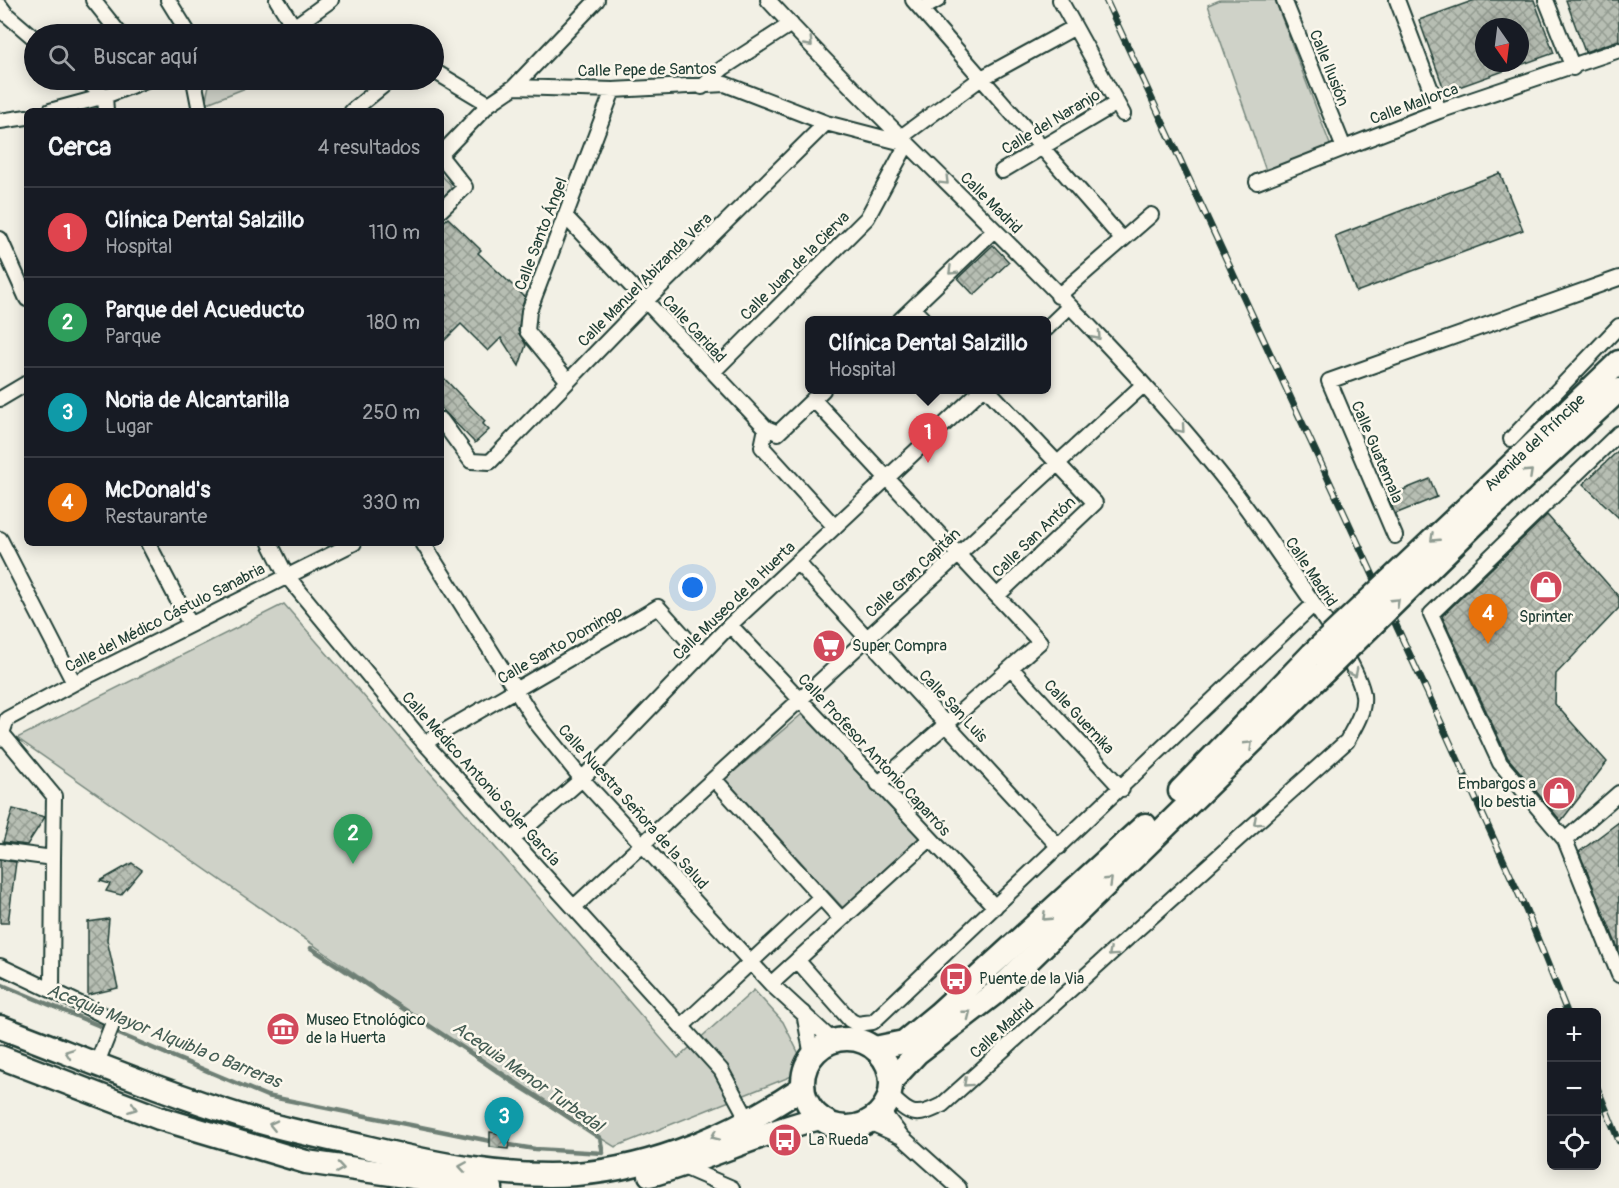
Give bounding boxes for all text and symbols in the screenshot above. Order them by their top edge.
north arrow [1475,18,1529,72]
search box [24,24,444,90]
street label: Calle Ilusión [1305,27,1353,109]
one-way arrow [801,35,812,46]
icon: search [45,41,78,74]
text: Buscar aquí [93,43,198,71]
street label: Calle Pepe de Santos [578,59,716,81]
street label: Calle Mallorca [1367,79,1461,129]
street label: Calle del Naranjo [998,84,1104,159]
text: Cerca [48,131,111,163]
text: 4 resultados [318,135,420,160]
street label: Calle Madrid [956,168,1026,238]
one-way arrow [938,174,949,185]
street label: Calle Santo Ángel [510,175,572,293]
text: Clínica Dental Salzillo [105,206,304,234]
street label: Calle Juan de la Cierva [736,207,854,325]
street label: Calle Manuel Abizanda Vera [574,209,716,351]
text: 1 [64,220,71,245]
text: 110 m [369,220,420,245]
text: Hospital [105,234,172,259]
one-way arrow [949,263,960,274]
street label: Calle Caridad [658,291,730,367]
text: Parque del Acueducto [105,296,304,324]
text: 2 [62,310,73,335]
text: 180 m [366,310,420,335]
popup [805,316,1051,394]
text: Parque [105,324,161,349]
text: Clínica Dental Salzillo [828,329,1028,357]
one-way arrow [1090,329,1101,339]
text: Hospital [828,357,896,382]
text: Noria de Alcantarilla [105,386,289,414]
street label: Avenida del Príncipe [1480,390,1590,496]
street label: Calle Guatemala [1347,398,1407,506]
text: 3 [62,400,73,425]
text: 250 m [362,400,420,425]
text: Lugar [105,414,153,439]
pin: 1 [908,414,948,463]
one-way arrow [1174,422,1185,433]
one-way arrow [1522,470,1533,481]
text: McDonald's [105,476,210,504]
text: 4 [62,490,73,515]
text: 330 m [362,490,420,515]
street label: Calle San Antón [988,492,1080,582]
text: Restaurante [105,504,207,529]
street label: Calle Gran Capitán [861,524,965,622]
one-way arrow [1430,531,1441,542]
street label: Calle Madrid [1280,533,1342,611]
street label: Calle Museo de la Huerta [669,537,799,665]
street label: Calle del Médico Cástulo Sanabria [62,559,268,677]
shop icon: Sprinter [1528,569,1564,605]
your location [678,573,707,602]
pin: 4 [1468,594,1508,644]
one-way arrow [1388,598,1399,609]
street label: Calle Santo Domingo [494,601,626,689]
place label: Sprinter [1519,607,1573,627]
supermarket icon: Super Compra [811,628,847,664]
place label: Super Compra [852,636,947,656]
street label: Calle San Luis [914,665,992,747]
one-way arrow [1347,666,1358,677]
street label: Calle Profesor Antonio Caparrós [793,670,955,840]
street label: Calle Guernika [1039,676,1119,758]
street label: Calle Médico Antonio Soler García [397,688,565,870]
street label: Calle Nuestra Señora de la Salud [553,720,713,894]
one-way arrow [1242,741,1253,752]
place label: Embargos a lo bestia [1458,774,1536,812]
shop icon: Embargos a lo bestia [1541,775,1577,811]
pin: 2 [334,814,372,864]
one-way arrow [1253,815,1263,826]
one-way arrow [1102,877,1113,888]
one-way arrow [1043,909,1054,920]
one-way arrow [1108,946,1118,957]
bus stop icon: Puente de la Via [938,961,974,997]
place label: Puente de la Via [979,969,1084,989]
water label: Acequia Mayor Alquibla o Barreras [44,978,286,1094]
street label: Calle Madrid [966,995,1038,1063]
map controls [1547,1008,1601,1170]
button: + [1547,1008,1601,1062]
place label: Museo Etnológico de la Huerta [306,1010,426,1048]
one-way arrow [961,1010,972,1021]
museum icon: Museo Etnológico de la Huerta [265,1011,301,1047]
water label: Acequia Menor Turbedal [448,1016,609,1139]
one-way arrow [65,1048,75,1061]
button: − [1547,1062,1601,1116]
one-way arrow [963,1076,973,1087]
pin: 3 [484,1098,524,1147]
one-way arrow [127,1101,138,1113]
button: locate [1547,1116,1601,1170]
one-way arrow [268,1119,278,1132]
bus stop icon: La Rueda [767,1122,803,1158]
one-way arrow [710,1129,721,1141]
place label: La Rueda [808,1130,868,1150]
one-way arrow [335,1161,345,1174]
one-way arrow [459,1161,469,1174]

